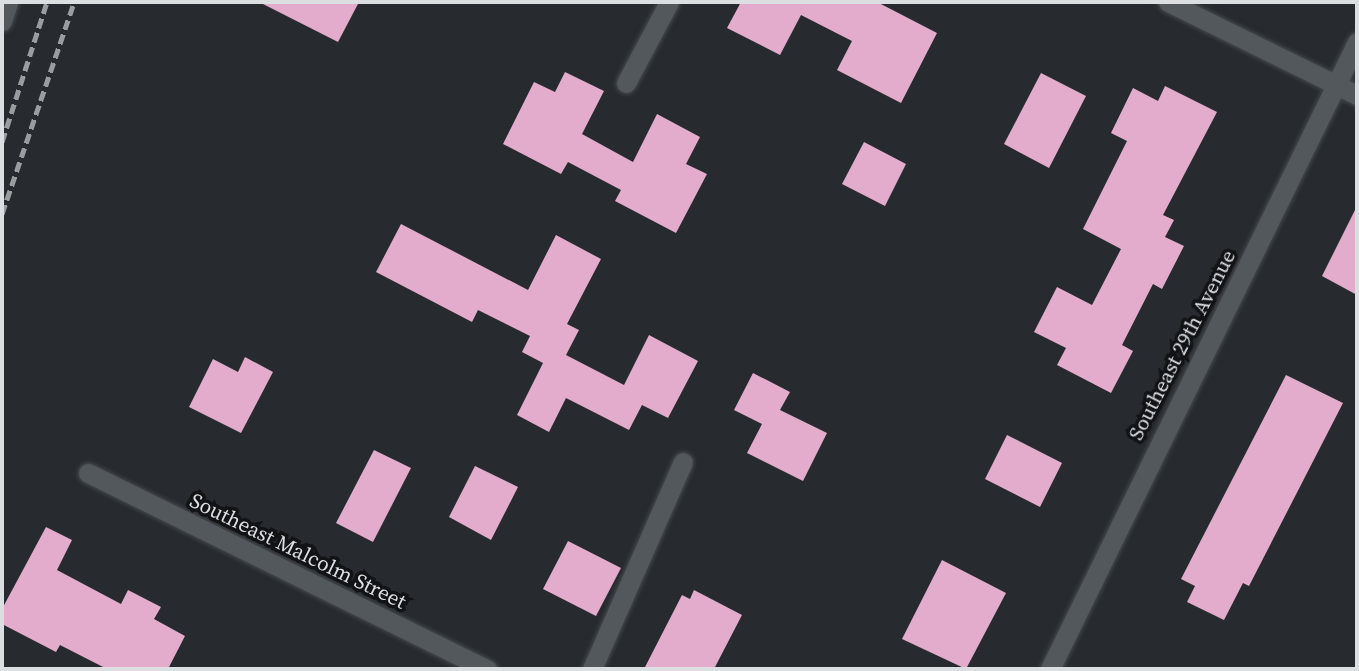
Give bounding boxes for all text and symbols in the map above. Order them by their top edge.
street label: Southeast 29th Avenue [1123,246,1241,444]
street label: Southeast Malcolm Street [186,488,410,614]

